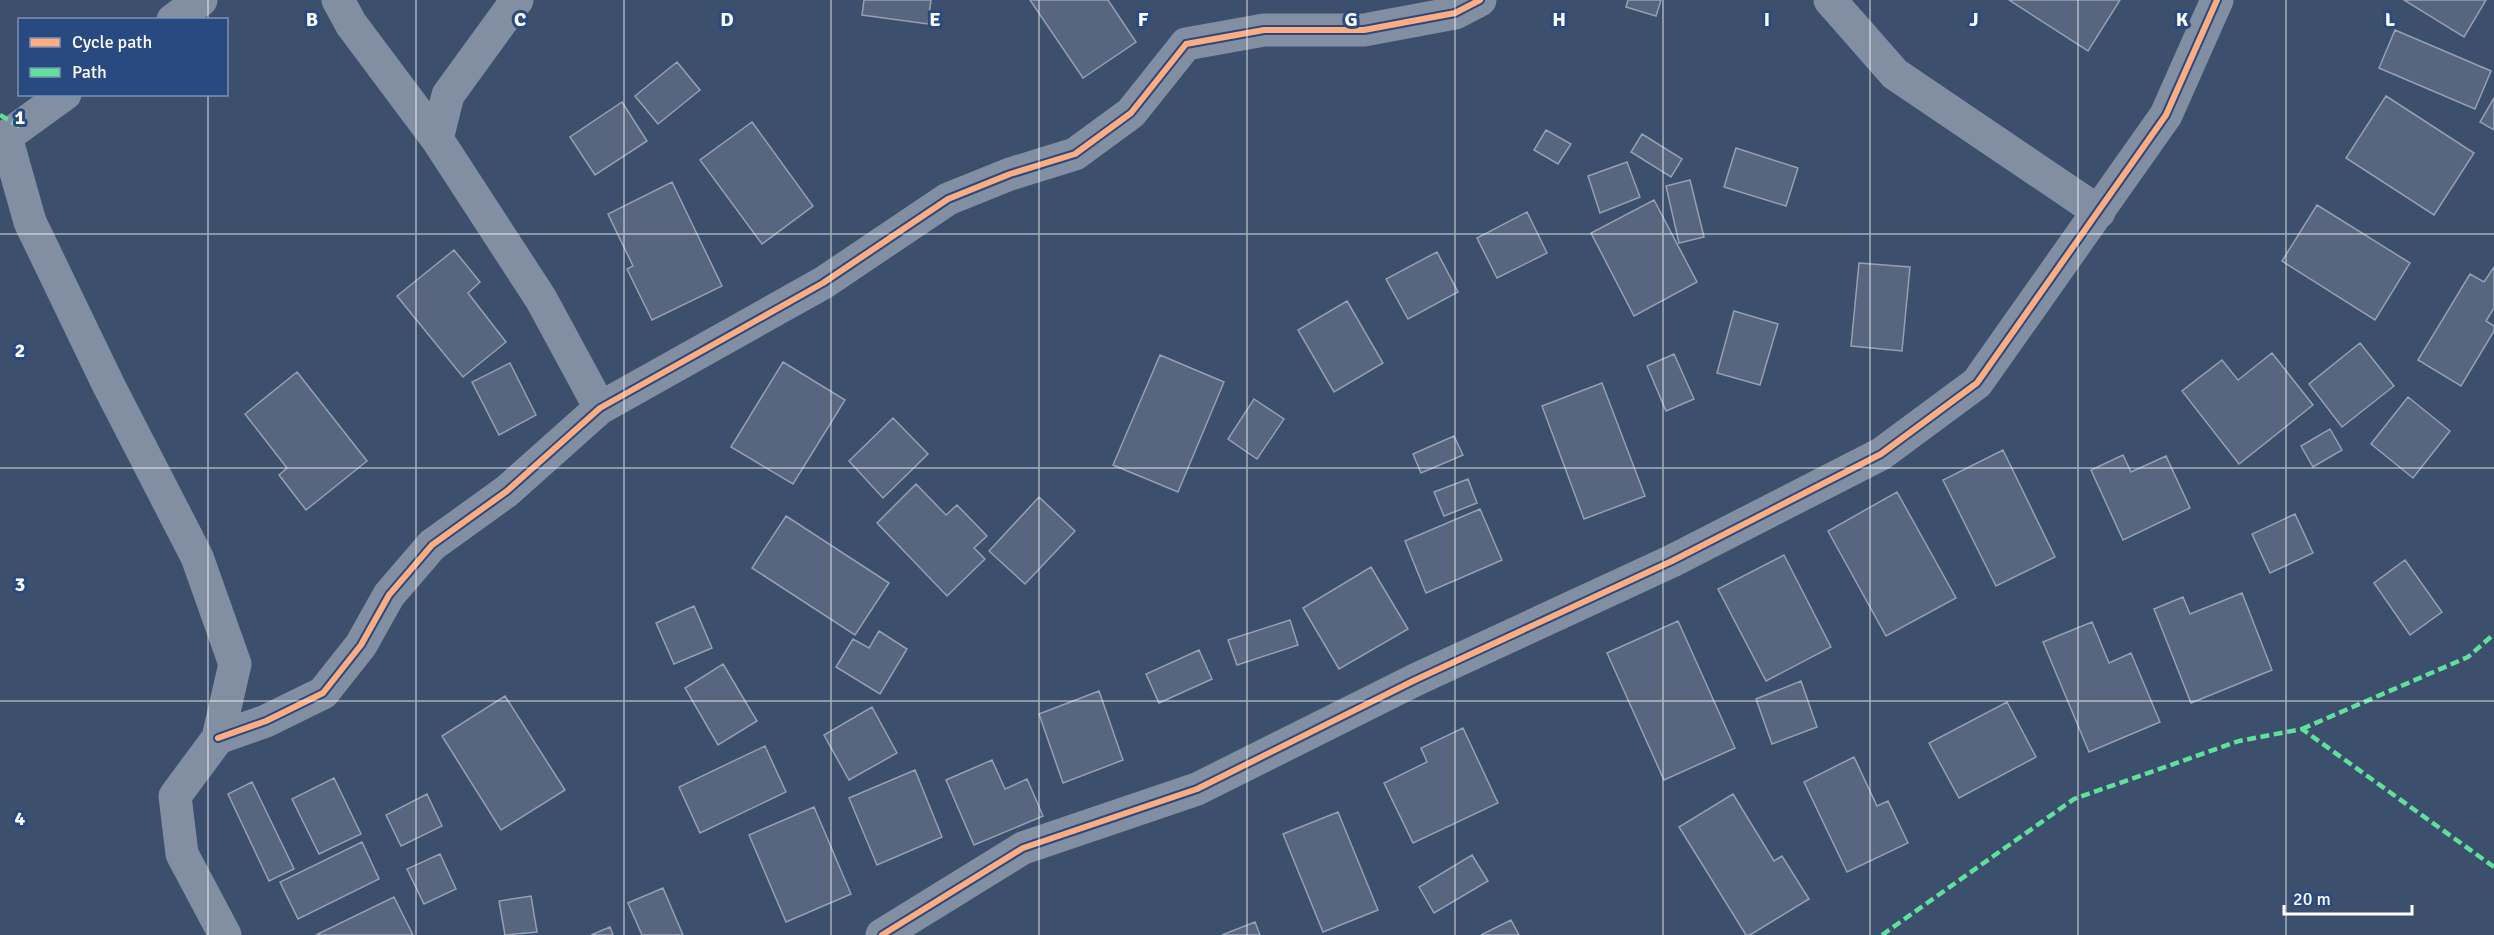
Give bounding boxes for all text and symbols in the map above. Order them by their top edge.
text: B [306,7,318,32]
text: C [514,7,526,32]
text: D [720,7,734,32]
text: E [929,7,941,32]
text: F [1138,7,1149,32]
text: G [1344,7,1358,32]
text: H [1552,7,1566,32]
text: I [1764,7,1770,32]
text: J [1969,7,1979,32]
text: K [2176,7,2189,32]
text: L [2385,7,2396,32]
legend [18,18,228,96]
text: Cycle path [72,31,152,53]
text: Path [72,61,107,83]
text: 1 [15,105,26,130]
text: 2 [15,338,25,363]
text: 3 [15,572,25,597]
text: 4 [15,806,26,831]
scale bar [2284,878,2412,916]
text: 20 m [2293,888,2331,910]

